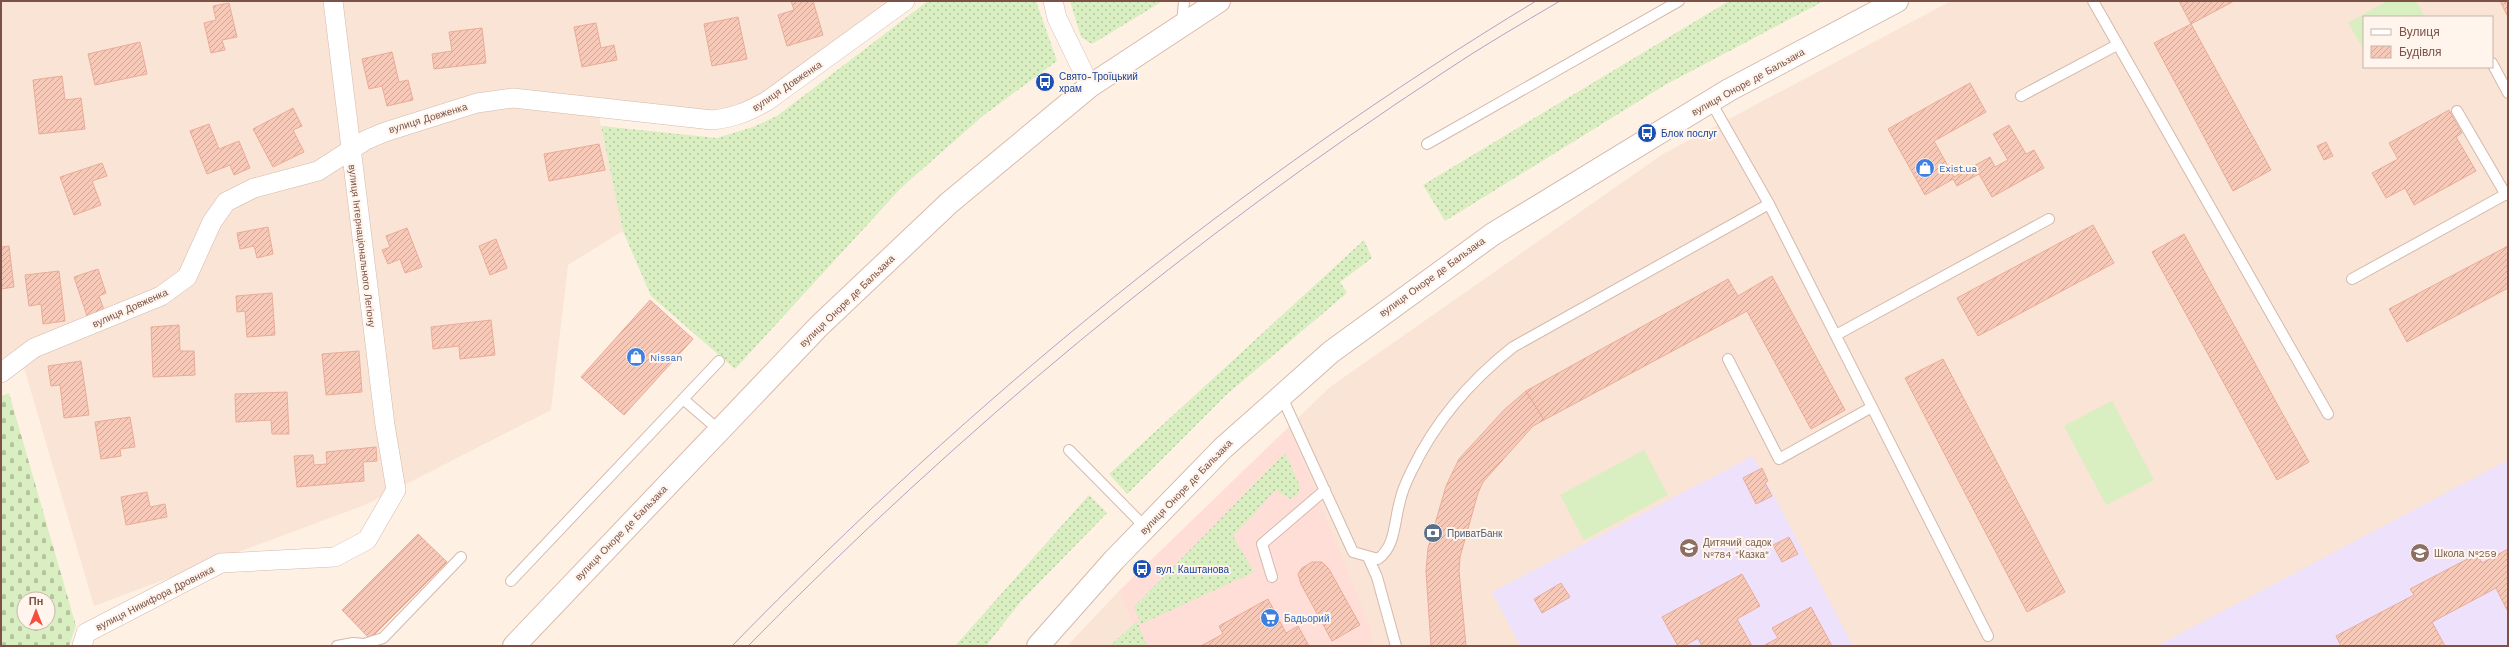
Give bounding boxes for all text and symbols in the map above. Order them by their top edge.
legend [2363,16,2493,68]
text: Вулиця [2399,25,2440,39]
text: Будівля [2399,45,2441,59]
street label: вулиця Оноре де Бальзака [1690,46,1807,118]
street label: вулиця Довженка [750,58,824,113]
bus stop icon: Свято-Троїцький храм [1034,71,1056,93]
place label: Свято-Троїцький храм [1059,71,1138,94]
street label: вулиця Довженка [387,101,469,135]
bus stop icon: Блок послуг [1636,122,1658,144]
place label: Блок послуг [1661,128,1718,139]
shop icon: Exist.ua [1914,157,1936,179]
place label: Exist.ua [1939,163,1977,174]
street label: вулиця Інтернаціонального Легіону [347,164,377,328]
street label: вулиця Оноре де Бальзака [1377,235,1487,319]
street label: вулиця Оноре де Бальзака [797,252,897,349]
street label: вулиця Довженка [91,286,170,330]
shop icon: Nissan [625,346,647,368]
place label: Nissan [650,352,682,363]
street label: вулиця Оноре де Бальзака [1138,437,1235,537]
street label: вулиця Оноре де Бальзака [573,483,670,583]
bank icon: ПриватБанк [1422,522,1444,544]
place label: ПриватБанк [1447,528,1503,539]
school or university icon: Дитячий садок №784 "Казка" [1678,537,1700,559]
place label: Дитячий садок №784 "Казка" [1703,537,1772,560]
school or university icon: Школа №259 [2409,542,2431,564]
place label: Школа №259 [2434,548,2497,559]
bus stop icon: вул. Каштанова [1131,558,1153,580]
street label: вулиця Никифора Дровняка [94,563,216,633]
place label: вул. Каштанова [1156,564,1230,575]
north arrow [16,591,56,631]
text: Пн [29,595,43,608]
supermarket icon: Бадьорий [1259,607,1281,629]
place label: Бадьорий [1284,613,1329,624]

